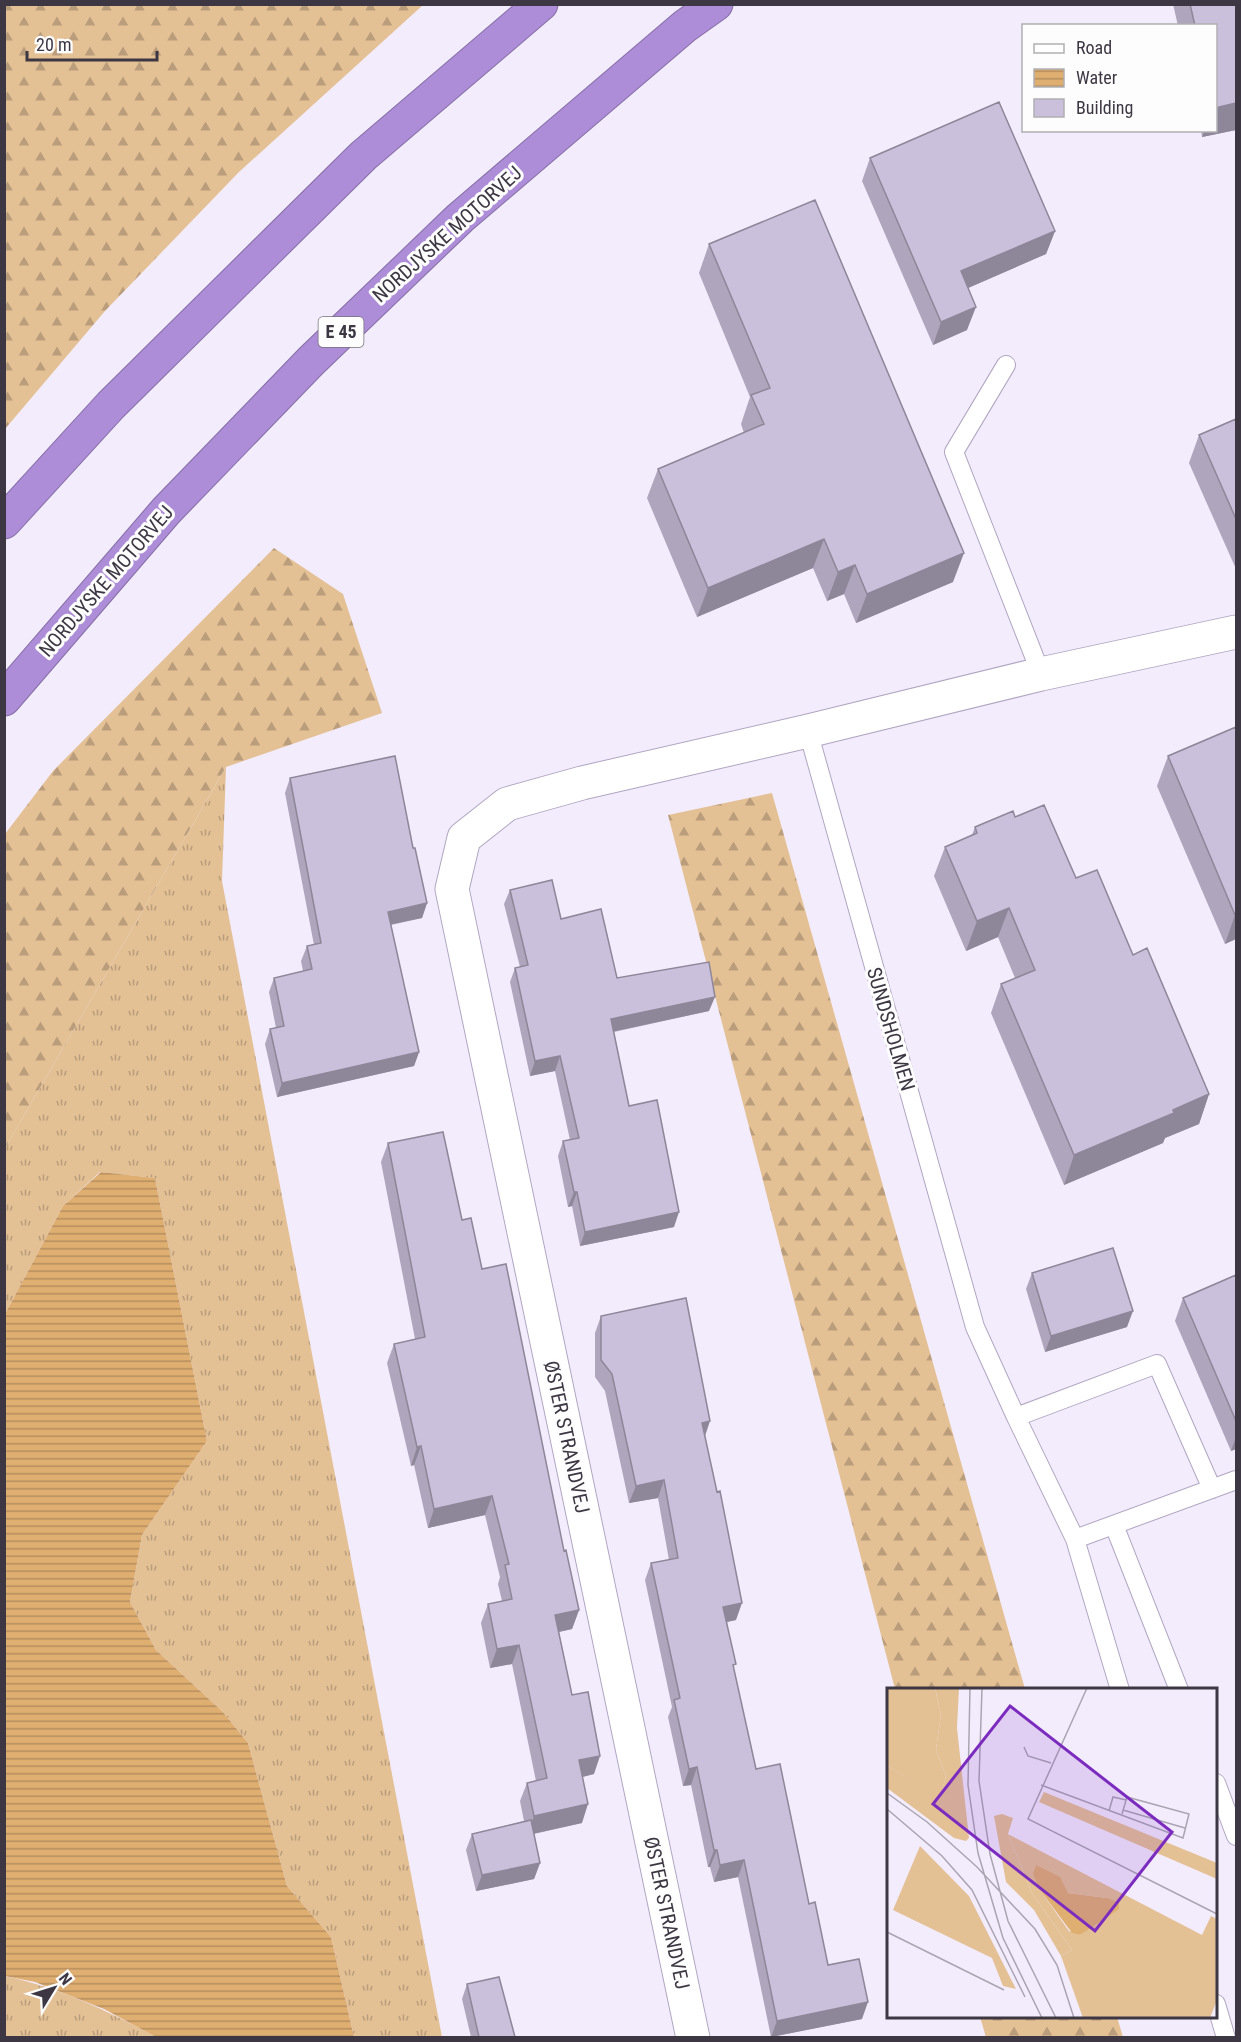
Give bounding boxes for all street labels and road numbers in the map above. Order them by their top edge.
street label: NORDJYSKE MOTORVEJ [367,161,527,307]
road number: E 45 [318,317,364,347]
street label: NORDJYSKE MOTORVEJ [34,500,178,662]
street label: SUNDSHOLMEN [862,965,920,1093]
street label: ØSTER STRANDVEJ [539,1359,595,1515]
street label: ØSTER STRANDVEJ [639,1835,695,1991]

